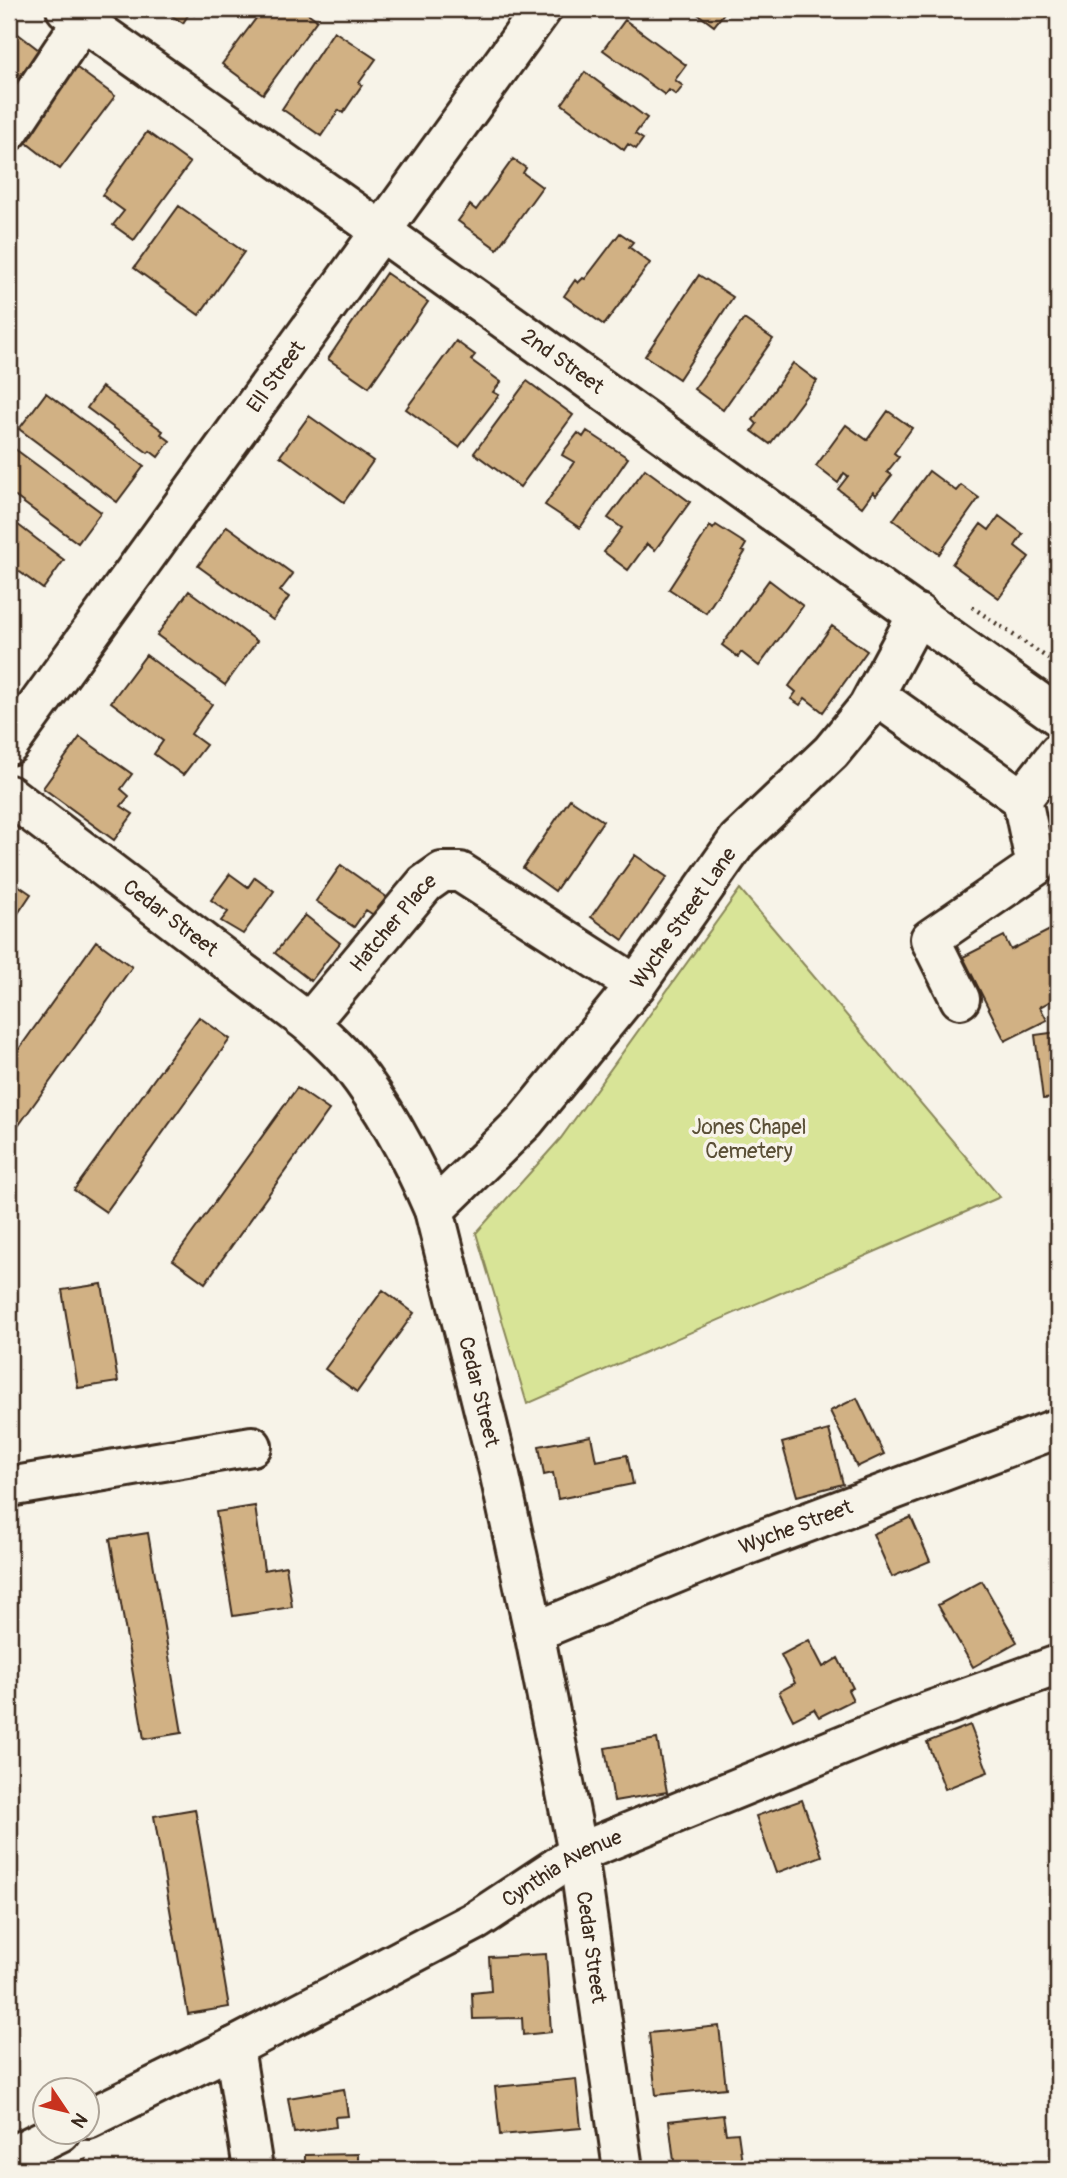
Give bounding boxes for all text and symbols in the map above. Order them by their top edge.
street label: 2nd Street [516,322,610,400]
street label: Ell Street [241,335,311,418]
street label: Wyche Street Lane [624,841,743,994]
street label: Hatcher Place [344,866,442,978]
street label: Cedar Street [118,873,224,963]
park label: Jones Chapel Cemetery [691,1114,807,1165]
street label: Cedar Street [453,1334,506,1450]
street label: Wyche Street [735,1493,857,1560]
street label: Cynthia Avenue [497,1823,627,1913]
street label: Cedar Street [570,1890,613,2005]
north arrow [32,2076,102,2146]
text: N [66,2108,93,2132]

